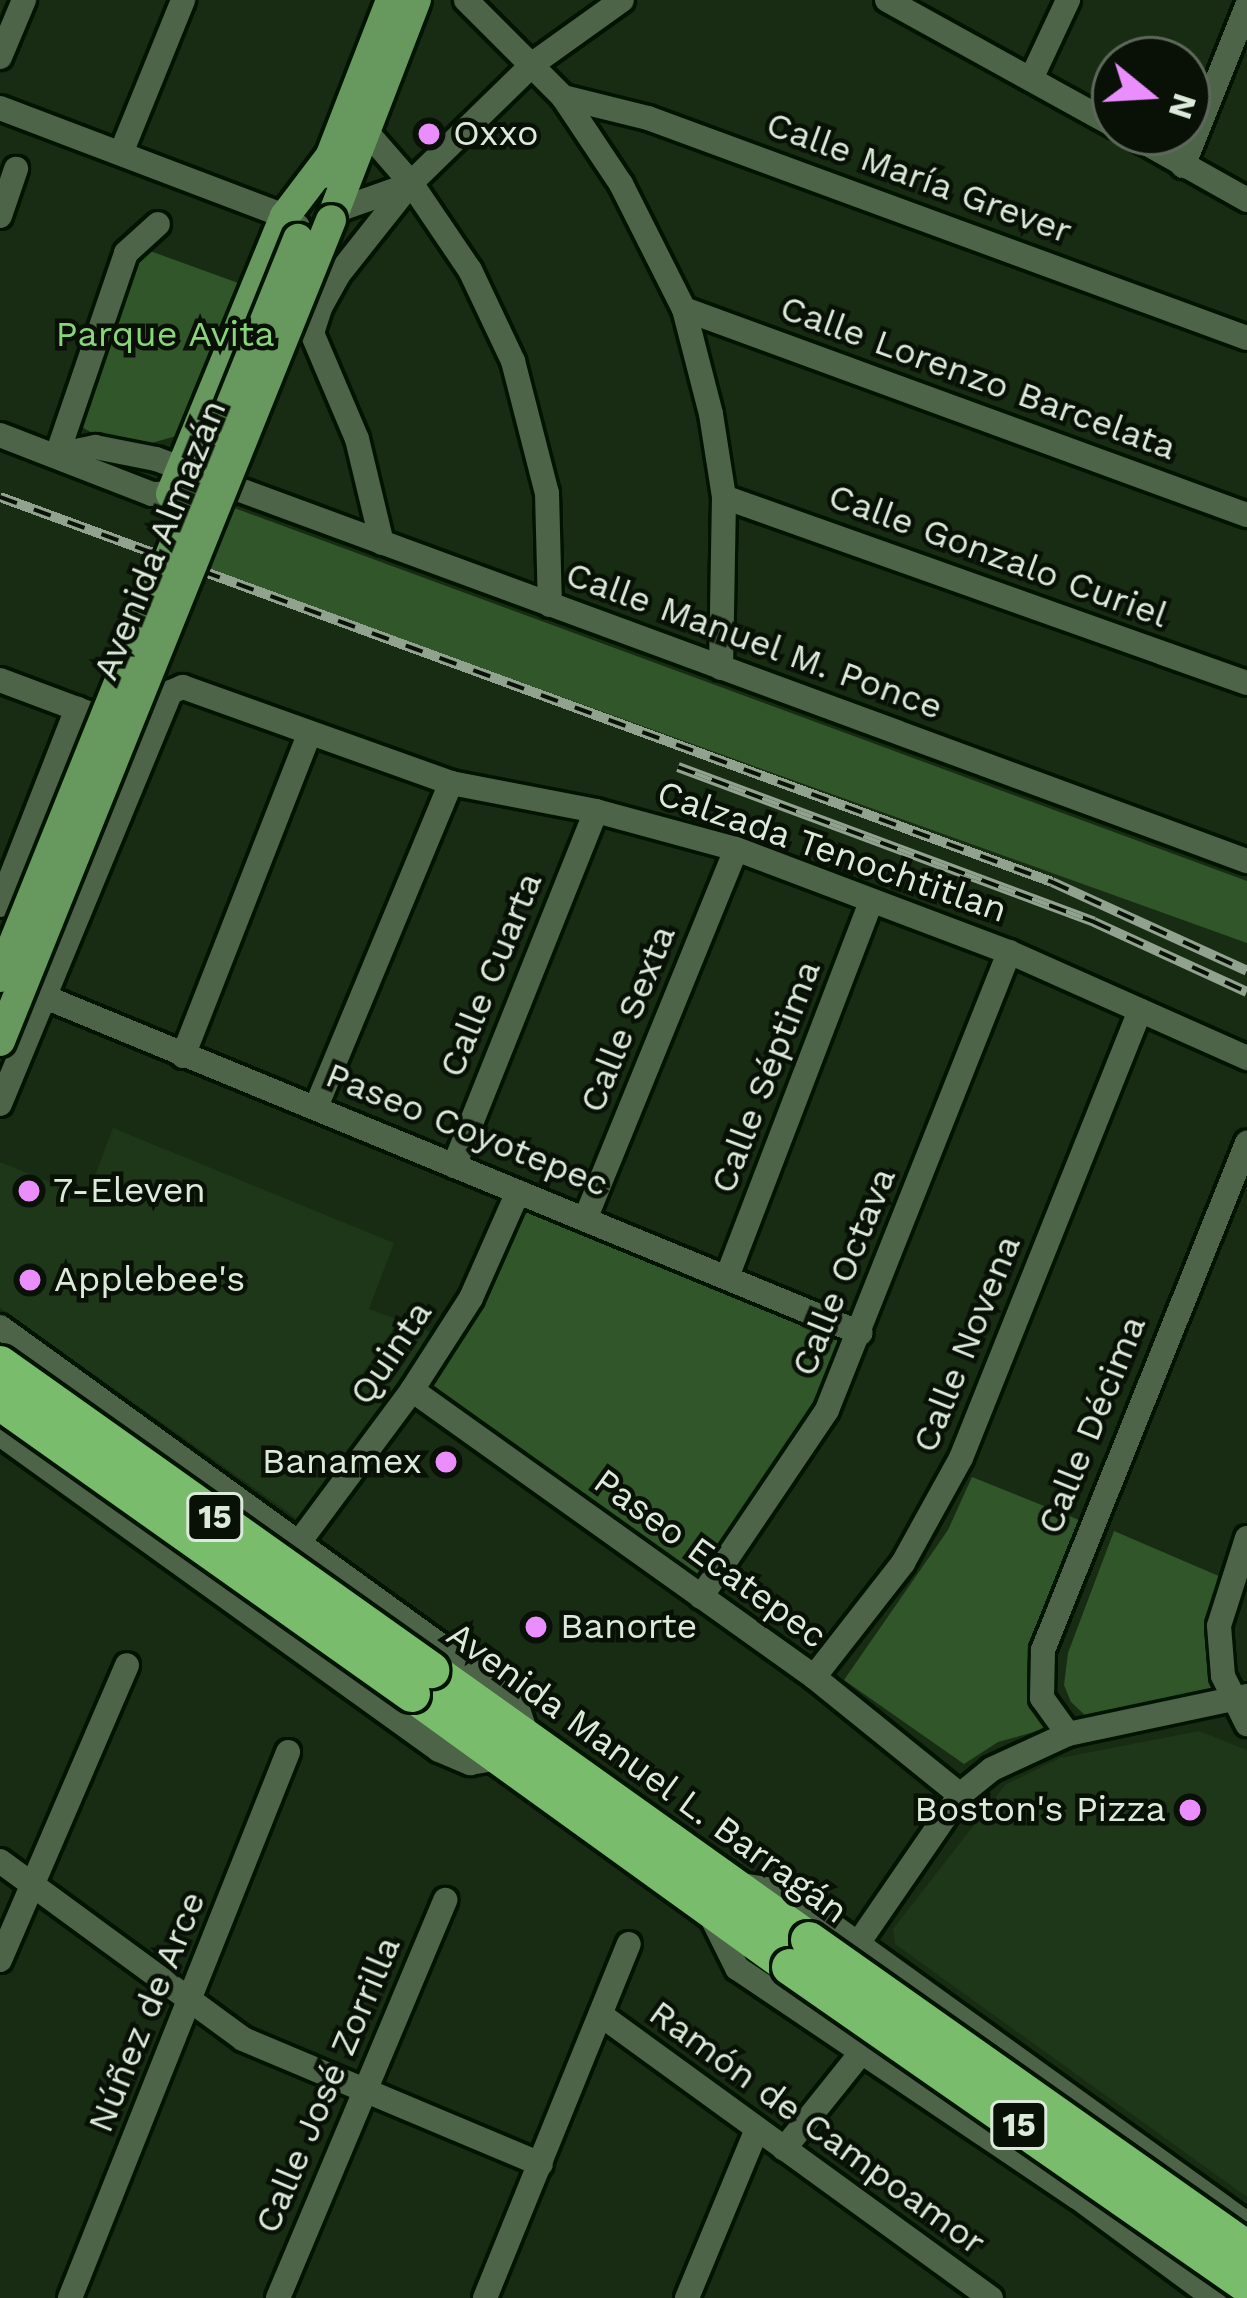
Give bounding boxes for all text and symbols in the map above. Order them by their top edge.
north arrow [1091,36,1211,156]
text: N [1161,89,1205,124]
street label: Calle María Grever [760,103,1078,253]
place label: Oxxo [453,112,539,156]
marker: Oxxo [416,121,442,147]
street label: Calle Lorenzo Barcelata [774,286,1182,470]
park label: Parque Avita [55,313,275,357]
street label: Avenida Almazán [84,393,236,687]
street label: Calle Gonzalo Curiel [823,475,1173,637]
street label: Calle Manuel M. Ponce [559,553,949,729]
street label: Calzada Tenochtitlan [651,772,1013,932]
street label: Calle Cuarta [430,867,552,1083]
street label: Calle Sexta [571,919,685,1119]
street label: Calle Séptima [702,955,830,1199]
street label: Paseo Coyotepec [319,1054,615,1206]
street label: Calle Octava [783,1162,905,1382]
place label: 7-Eleven [53,1169,206,1213]
marker: 7-Eleven [16,1178,42,1204]
street label: Calle Novena [904,1229,1030,1459]
place label: Applebee's [54,1258,245,1302]
marker: Applebee's [17,1267,43,1293]
street label: Quinta [341,1293,441,1413]
street label: Calle Décima [1029,1310,1155,1540]
place label: Banamex [262,1440,422,1484]
marker: Banamex [433,1449,459,1475]
street label: Paseo Ecatepec [585,1460,835,1658]
road number: 15 [185,1490,245,1544]
place label: Banorte [560,1605,697,1649]
street label: Avenida Manuel L. Barragán [437,1612,857,1934]
marker: Banorte [523,1614,549,1640]
place label: Boston's Pizza [914,1788,1166,1832]
marker: Boston's Pizza [1177,1797,1203,1823]
street label: Núñez de Arce [79,1885,215,2139]
street label: Calle José Zorrilla [246,1930,410,2240]
street label: Ramón de Campoamor [641,1992,993,2264]
road number: 15 [989,2098,1049,2152]

